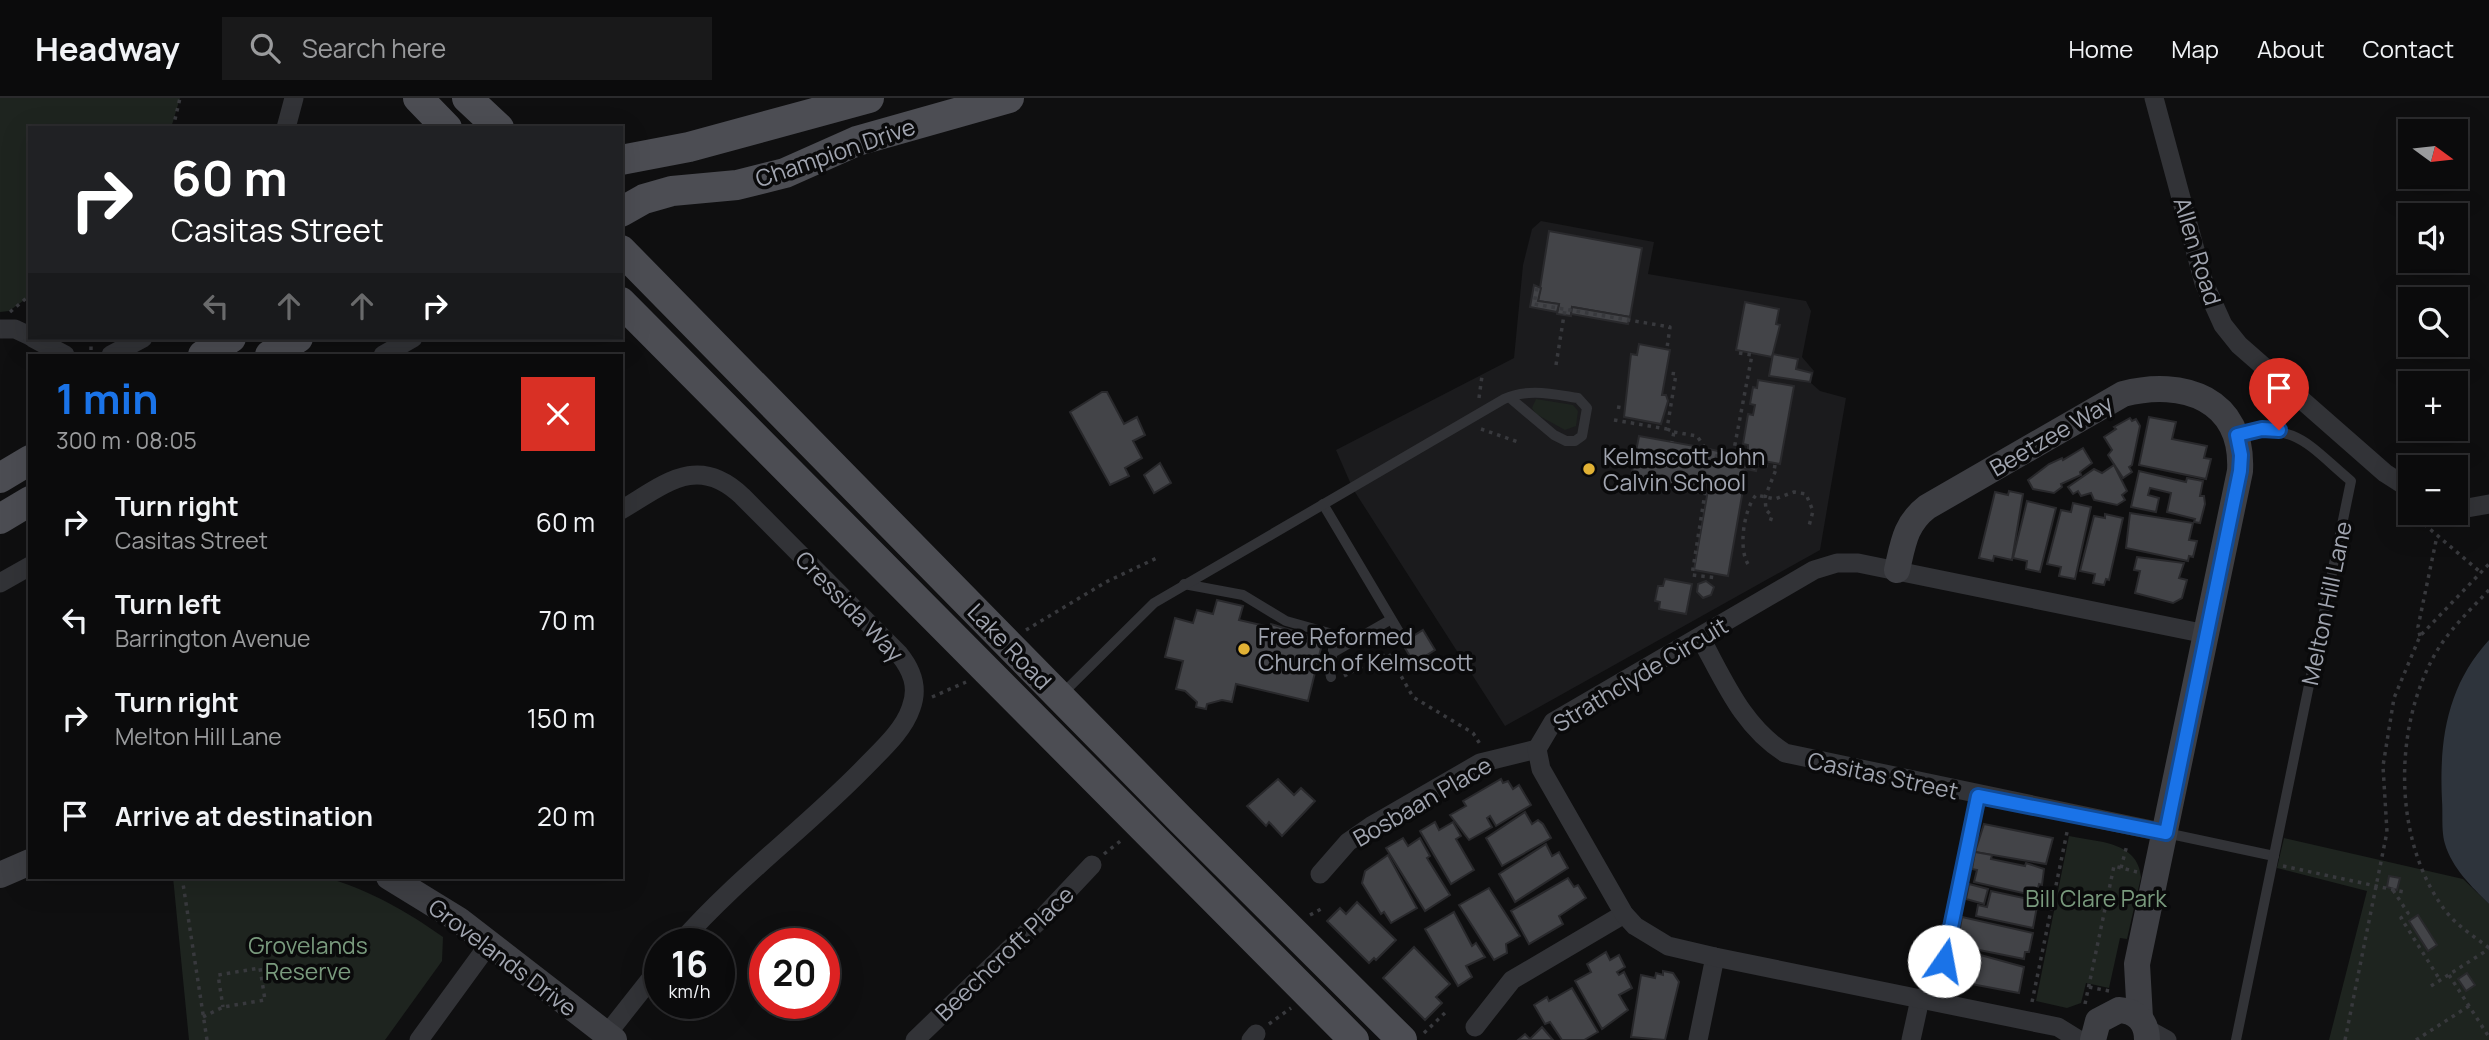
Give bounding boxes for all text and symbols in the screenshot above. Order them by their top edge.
search box [222,17,712,80]
text: Headway [35,26,180,71]
icon: search [246,29,284,67]
text: Search here [302,30,446,66]
text: Home [2068,32,2133,65]
text: Map [2171,32,2219,65]
text: About [2257,32,2325,65]
text: Contact [2363,32,2454,65]
street label: Champion Drive [751,110,919,194]
north arrow [2398,119,2468,189]
map controls [2398,119,2468,525]
text: 60 m [171,144,288,211]
icon: right [56,154,147,245]
street label: Allen Road [2166,193,2230,309]
button: sound [2398,203,2468,273]
text: Casitas Street [171,208,384,252]
icon: left [197,287,235,325]
icon: ahead [270,287,308,325]
icon: ahead [343,287,381,325]
icon: right [416,287,454,325]
button: search [2398,287,2468,357]
pin [2249,358,2309,430]
text: 1 min [56,369,159,427]
icon: arrive [2260,369,2298,407]
button: + [2398,371,2468,441]
button: close [521,377,595,451]
street label: Beetzee Way [1983,387,2119,483]
text: 300 m · 08:05 [56,424,197,456]
place label: Kelmscott John Calvin School [1603,440,1765,498]
button: − [2398,455,2468,525]
marker: Kelmscott John Calvin School [1581,461,1597,477]
text: Turn right [115,488,239,524]
icon: right [56,503,94,541]
text: 60 m [536,504,595,540]
street label: Melton Hill Lane [2293,518,2359,688]
text: Casitas Street [115,524,268,556]
street label: Cressida Way [789,543,911,669]
text: Turn left [115,586,222,622]
street label: Lake Road [961,596,1059,696]
icon: left [56,601,94,639]
text: 70 m [539,602,595,638]
street label: Strathclyde Circuit [1547,609,1733,739]
place label: Free Reformed Church of Kelmscott [1258,620,1473,678]
text: Barrington Avenue [115,622,310,654]
marker: Free Reformed Church of Kelmscott [1236,641,1252,657]
text: Turn right [115,684,239,720]
icon: right [56,699,94,737]
text: 150 m [527,700,595,736]
text: Melton Hill Lane [115,720,282,752]
street label: Casitas Street [1805,743,1961,807]
street label: Bosbaan Place [1347,748,1497,854]
icon: arrive [56,797,94,835]
text: Arrive at destination [115,798,373,834]
text: 20 m [537,798,595,834]
street label: Beechcroft Place [928,878,1080,1028]
park label: Bill Clare Park [2025,882,2167,914]
street label: Grovelands Drive [422,891,584,1023]
position arrow [1907,924,1981,998]
speed limit sign: 20 [749,928,840,1019]
park label: Grovelands Reserve [248,929,368,987]
text: 16 [671,940,708,988]
text: km/h [669,979,710,1003]

